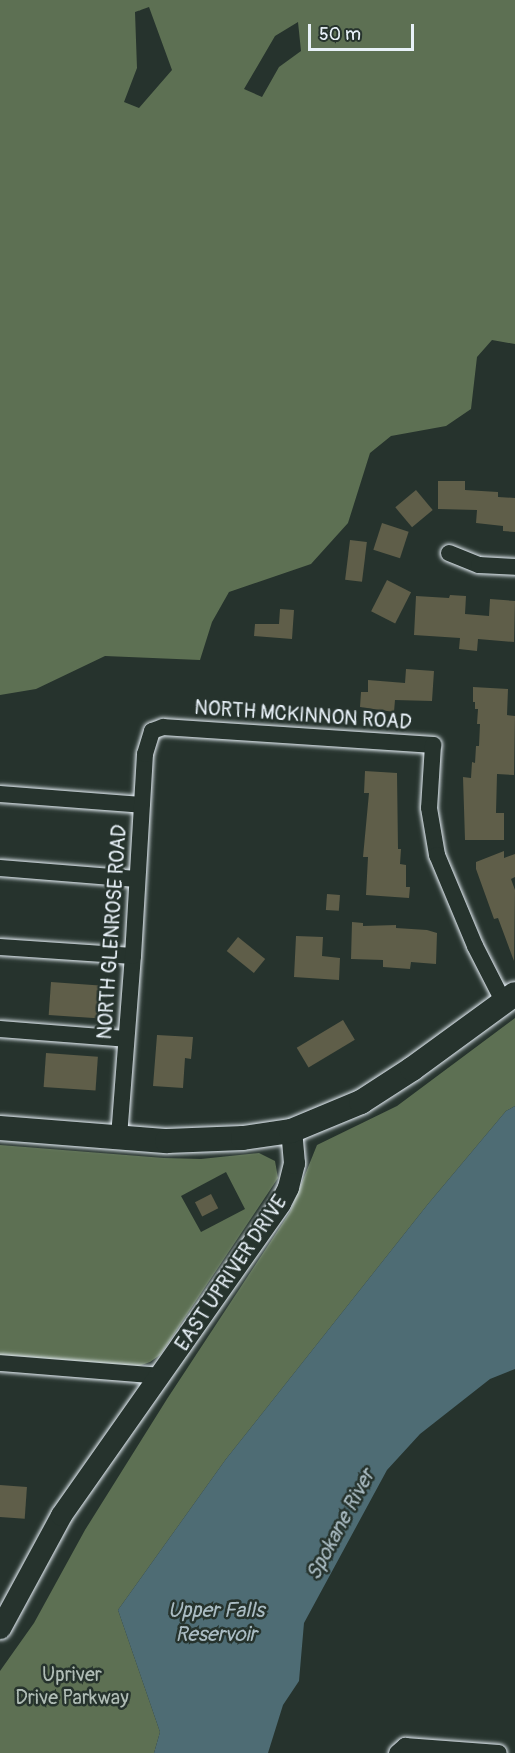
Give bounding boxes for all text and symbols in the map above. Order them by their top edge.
scale bar [311,12,418,50]
text: 50 m [319,23,361,46]
street label: NORTH MCKINNON ROAD [194,695,412,735]
street label: NORTH GLENROSE ROAD [93,824,131,1040]
street label: EAST UPRIVER DRIVE [170,1191,292,1355]
water label: Spokane River [301,1465,381,1585]
water label: Upper Falls Reservoir [168,1598,264,1648]
park label: Upriver Drive Parkway [15,1662,129,1709]

